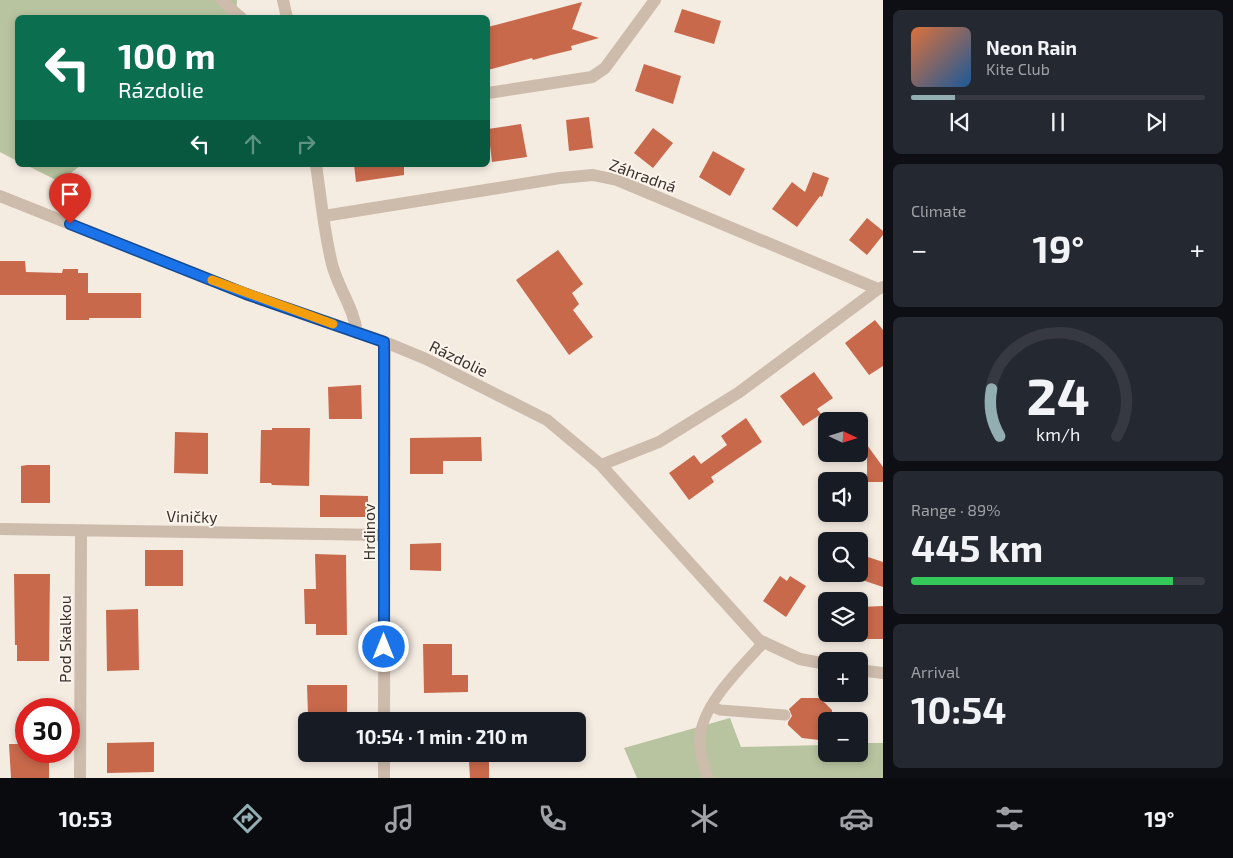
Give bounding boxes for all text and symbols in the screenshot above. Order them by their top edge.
text: 100 m [118,34,216,76]
icon: left [35,35,100,100]
text: Neon Rain [986,36,1077,59]
text: Kite Club [986,59,1050,78]
text: Rázdolie [118,76,204,102]
icon: previous [946,108,974,136]
icon: pause [1044,108,1072,136]
icon: next [1142,108,1170,136]
icon: left [186,130,214,158]
icon: ahead [239,130,267,158]
icon: right [292,130,320,158]
street label: Záhradná [607,154,679,196]
pin [49,173,91,224]
icon: arrive [56,180,84,208]
text: Climate [911,201,966,220]
text: 19° [1033,225,1084,271]
text: − [911,232,927,266]
text: + [1190,232,1205,266]
street label: Rázdolie [427,336,491,380]
text: 24 [1026,363,1090,425]
north arrow [818,412,868,462]
map controls [818,412,868,762]
text: km/h [1036,423,1080,445]
button: sound [818,472,868,522]
text: Range · 89% [911,500,1001,519]
street label: Hrdinov [359,503,378,560]
street label: Viničky [166,506,218,526]
text: 445 km [911,524,1043,570]
button: search [818,532,868,582]
button: layers [818,592,868,642]
street label: Pod Skalkou [55,595,74,683]
position arrow [357,620,409,672]
button: + [818,652,868,702]
text: Arrival [911,662,960,681]
text: 10:54 [911,686,1006,732]
speed limit sign: 30 [15,698,80,763]
button: − [818,712,868,762]
text: 10:54 · 1 min · 210 m [356,725,528,748]
icon: directions [230,801,265,836]
icon: music [382,801,417,836]
icon: phone [535,801,570,836]
icon: climate [687,801,722,836]
icon: car [839,801,874,836]
icon: filters [992,801,1027,836]
text: 10:53 [59,805,112,831]
text: 19° [1144,805,1174,831]

